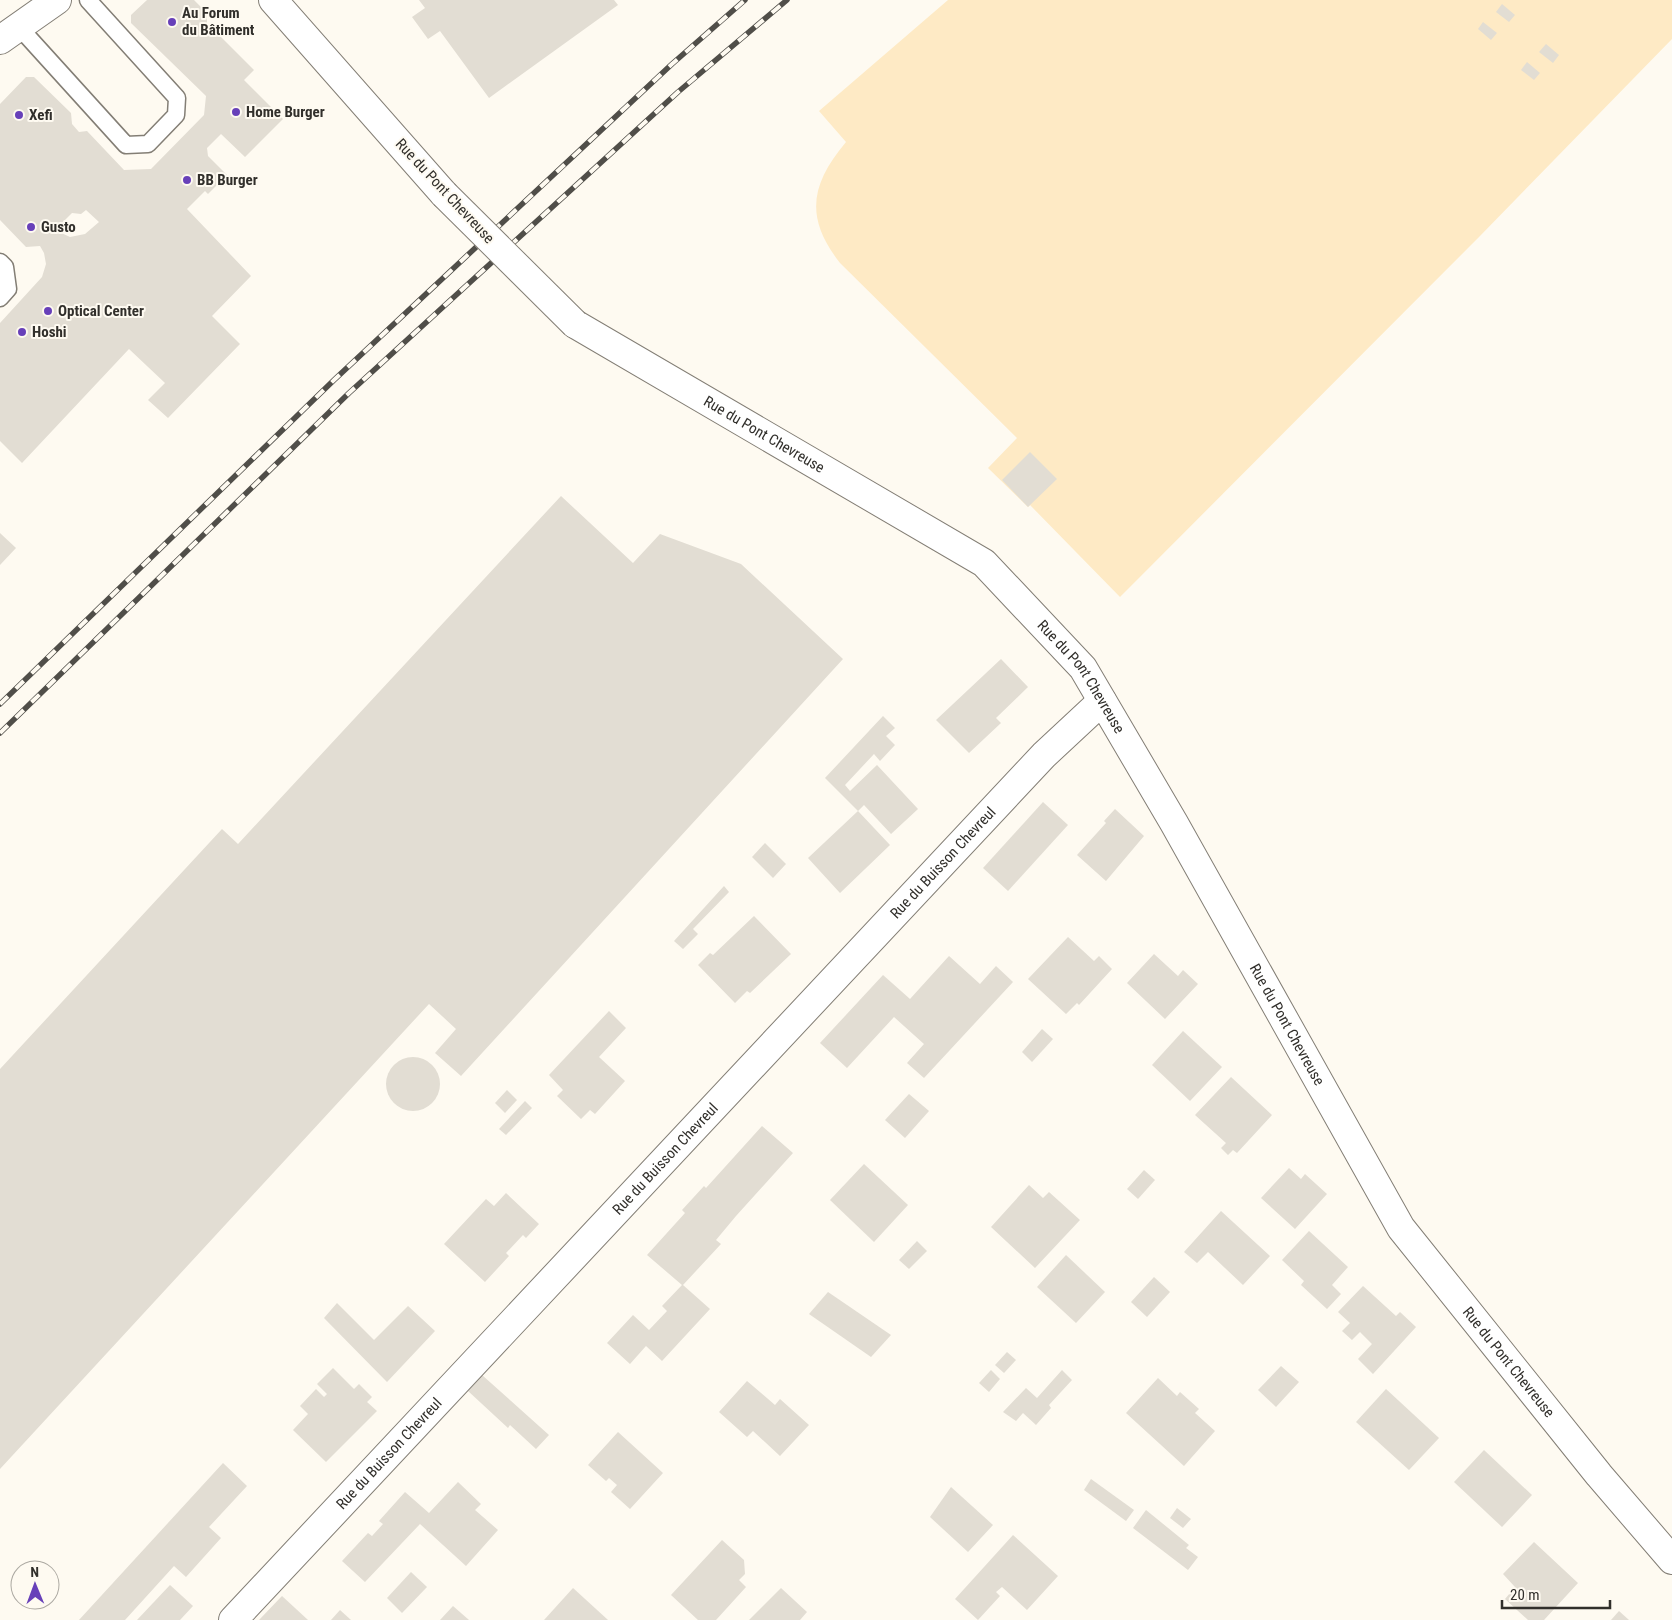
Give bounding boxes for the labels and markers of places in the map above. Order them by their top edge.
place label: Au Forum du Bâtiment [182,4,255,39]
marker: Au Forum du Bâtiment [166,16,178,28]
place label: Home Burger [246,103,325,121]
place label: Xefi [29,106,53,124]
marker: Home Burger [230,106,242,118]
marker: Xefi [13,109,25,121]
place label: BB Burger [197,171,258,189]
marker: BB Burger [181,174,193,186]
place label: Gusto [41,218,76,236]
marker: Gusto [25,221,37,233]
place label: Optical Center [58,302,144,320]
marker: Optical Center [42,305,54,317]
place label: Hoshi [32,323,67,341]
marker: Hoshi [16,326,28,338]

